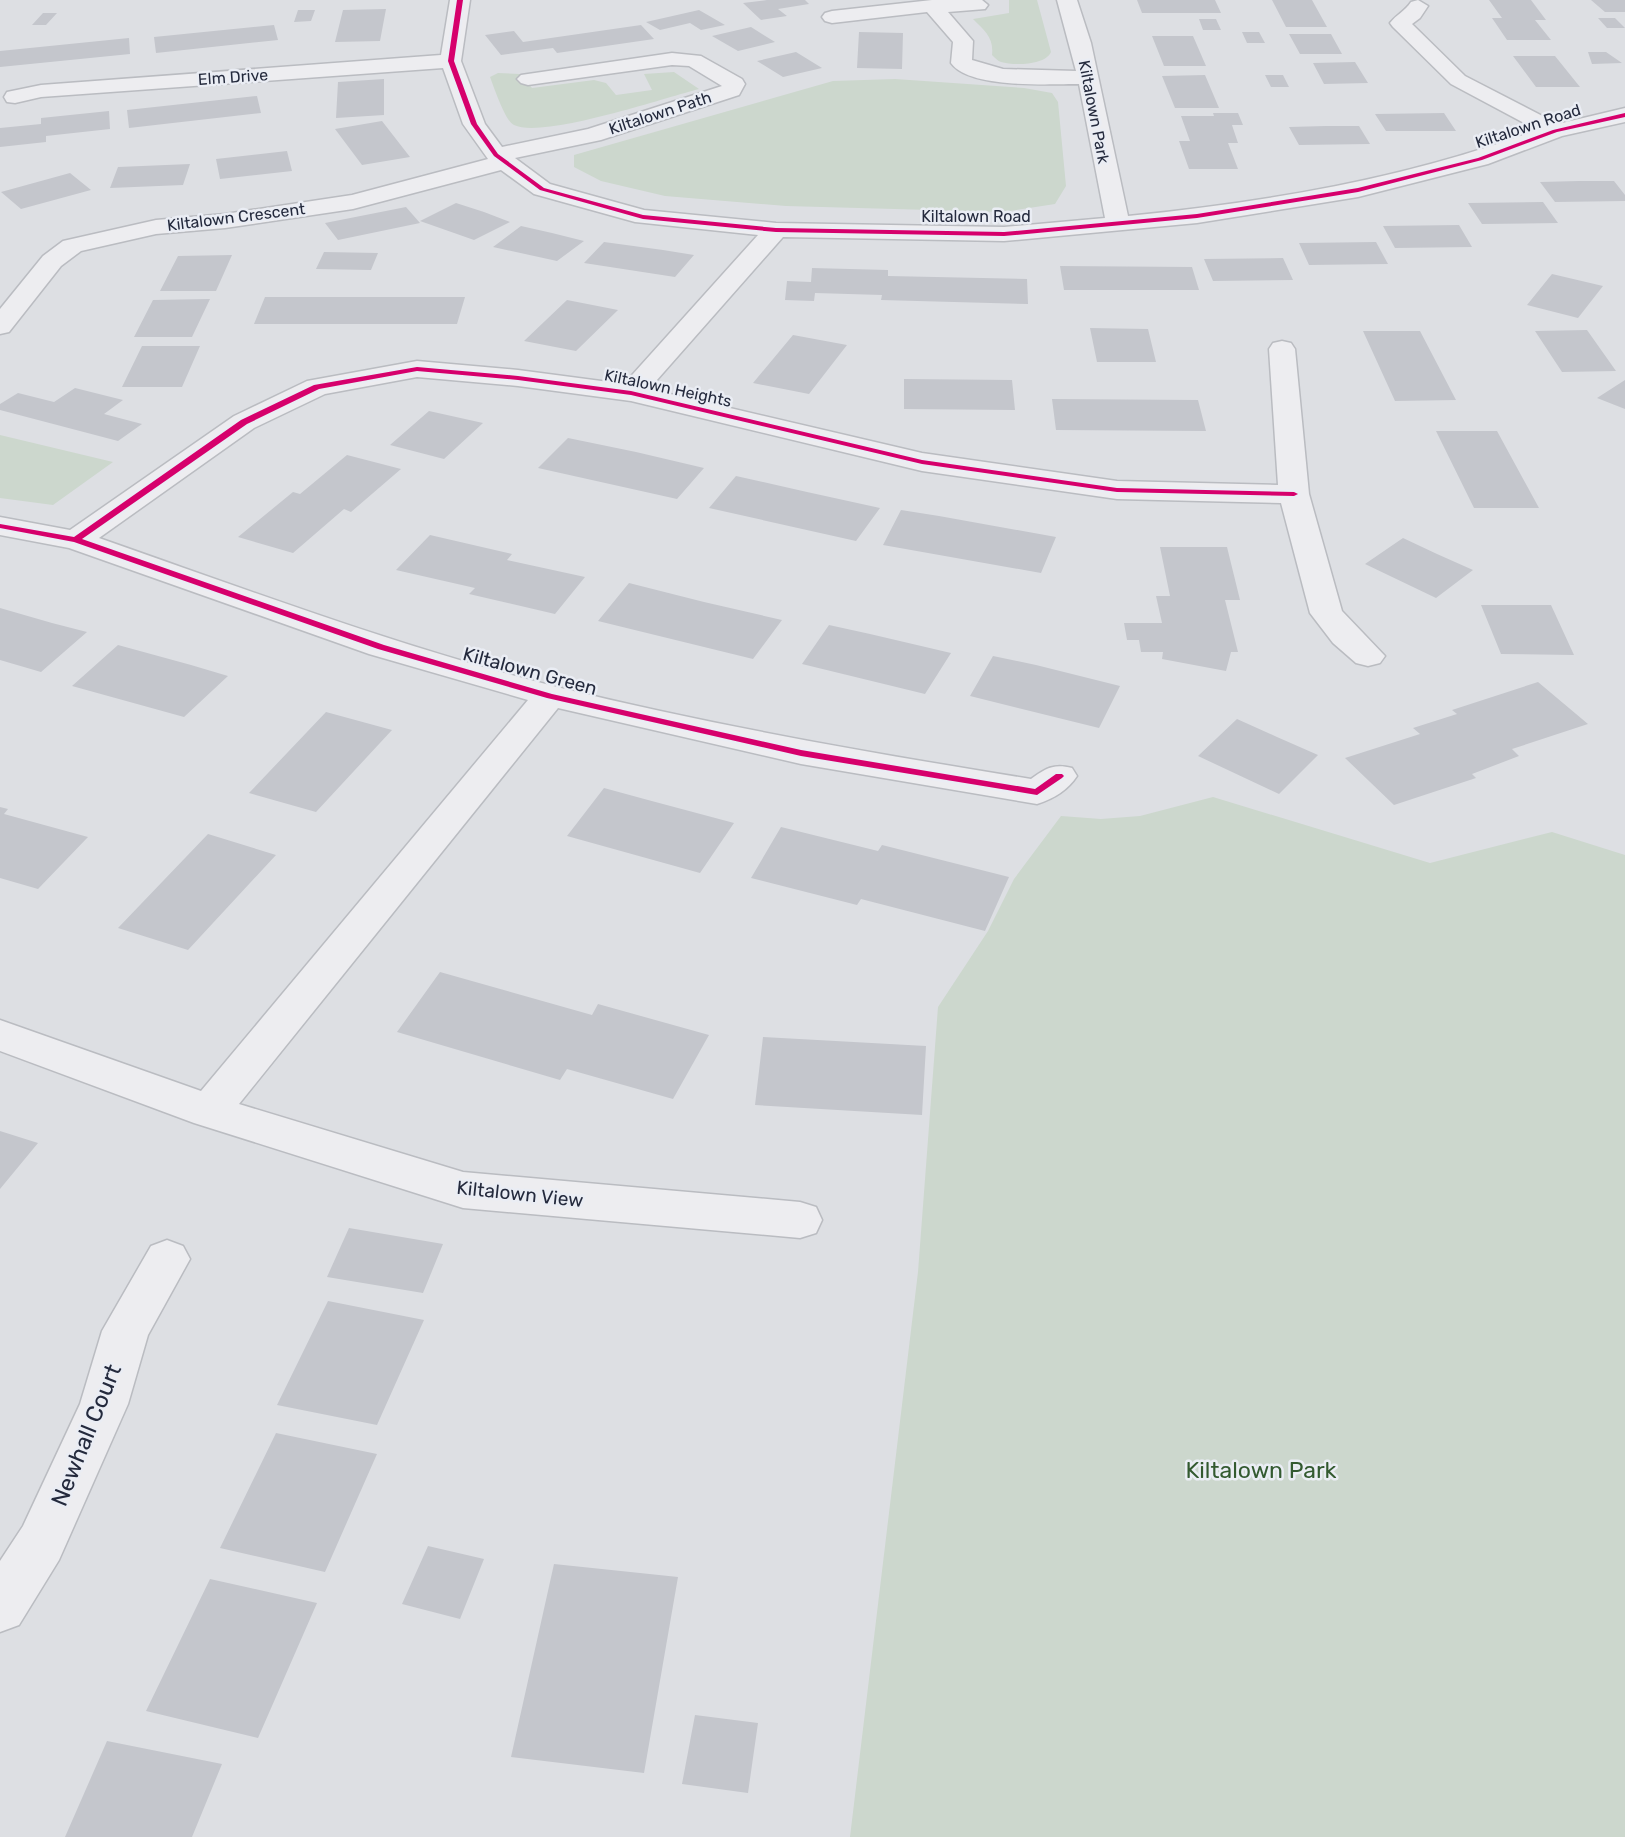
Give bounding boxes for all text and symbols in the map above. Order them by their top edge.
street label: Kiltalown Park [1075,59,1113,166]
street label: Elm Drive [197,65,269,89]
street label: Kiltalown Path [606,87,714,139]
street label: Kiltalown Road [1473,100,1583,152]
street label: Kiltalown Crescent [166,199,306,235]
street label: Kiltalown Road [921,207,1031,226]
street label: Kiltalown Heights [603,365,733,411]
street label: Kiltalown Green [460,642,600,700]
street label: Kiltalown View [455,1176,585,1212]
street label: Newhall Court [45,1360,127,1510]
park label: Kiltalown Park [1185,1456,1337,1484]

